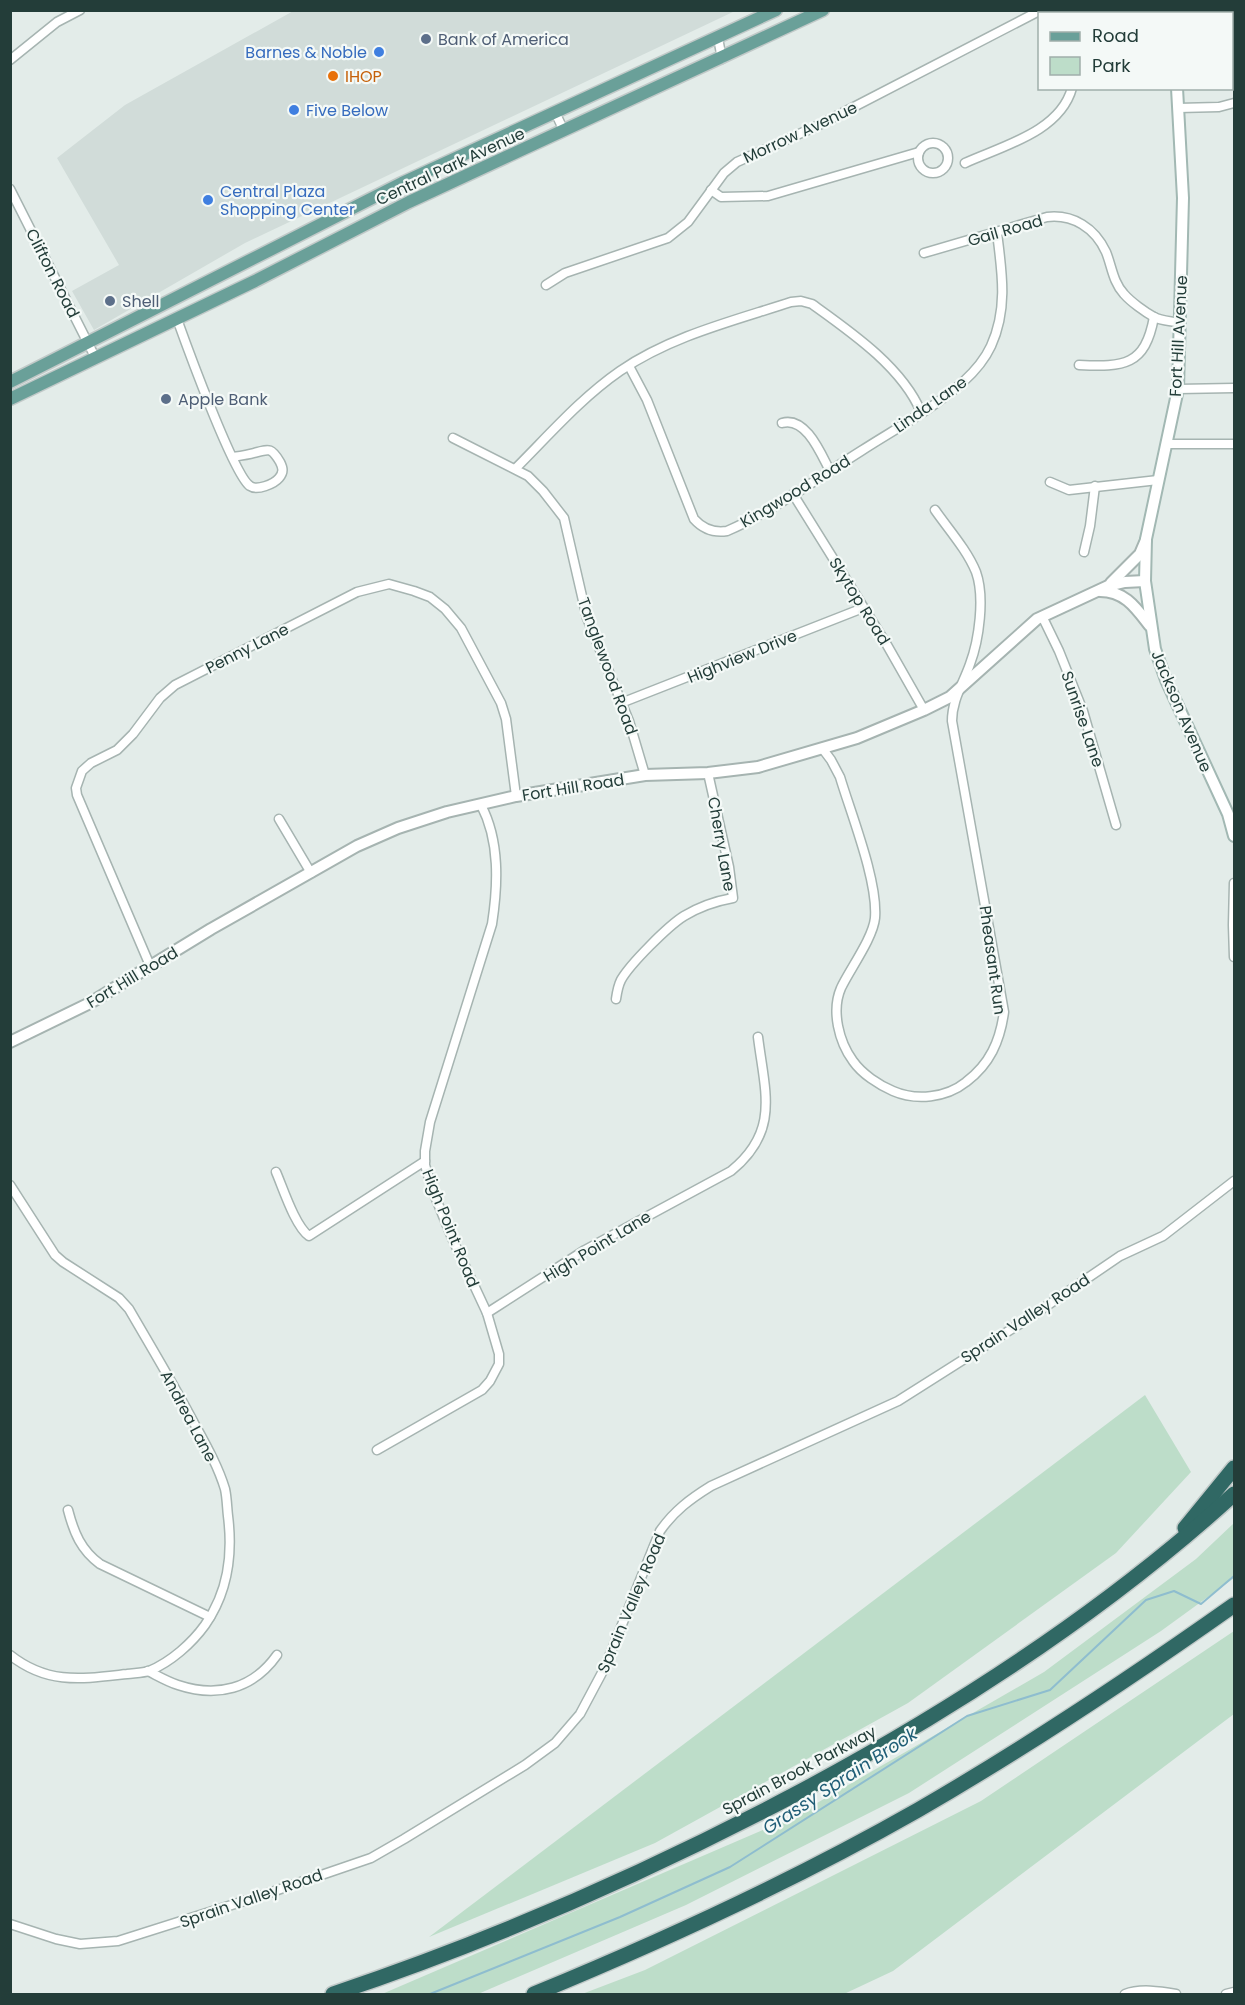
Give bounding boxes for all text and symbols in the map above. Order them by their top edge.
legend [1038,12,1233,90]
text: Road [1092,23,1139,48]
place label: Bank of America [438,28,569,51]
marker: Bank of America [419,32,433,46]
place label: Barnes & Noble [245,41,367,64]
marker: Barnes & Noble [372,45,386,59]
text: Park [1092,53,1131,78]
place label: IHOP [345,65,382,88]
marker: IHOP [326,69,340,83]
street label: Morrow Avenue [739,96,861,169]
place label: Five Below [306,99,388,122]
marker: Five Below [287,103,301,117]
street label: Central Park Avenue [372,122,529,211]
place label: Central Plaza Shopping Center [220,180,355,221]
marker: Central Plaza Shopping Center [201,193,215,207]
street label: Gail Road [965,209,1045,252]
street label: Clifton Road [20,224,85,322]
street label: Fort Hill Avenue [1164,275,1193,397]
place label: Shell [122,290,159,313]
marker: Shell [103,294,117,308]
street label: Linda Lane [889,371,972,438]
place label: Apple Bank [178,388,268,411]
marker: Apple Bank [159,392,173,406]
street label: Kingwood Road [736,449,855,533]
street label: Skytop Road [823,553,896,650]
street label: Tanglewood Road [572,594,643,738]
street label: Penny Lane [202,618,293,679]
street label: Highview Drive [684,624,801,689]
street label: Jackson Avenue [1145,647,1218,776]
street label: Sunrise Lane [1055,668,1110,770]
street label: Fort Hill Road [520,768,626,807]
street label: Cherry Lane [702,795,741,893]
street label: Pheasant Run [973,904,1012,1016]
street label: Fort Hill Road [82,941,182,1014]
street label: High Point Road [416,1166,485,1291]
street label: High Point Lane [539,1205,656,1288]
street label: Sprain Valley Road [956,1268,1094,1369]
street label: Andrea Lane [155,1366,222,1466]
street label: Sprain Valley Road [592,1530,671,1677]
street label: Sprain Brook Parkway [718,1720,880,1821]
water label: Grassy Sprain Brook [757,1721,923,1840]
street label: Sprain Valley Road [177,1863,326,1934]

